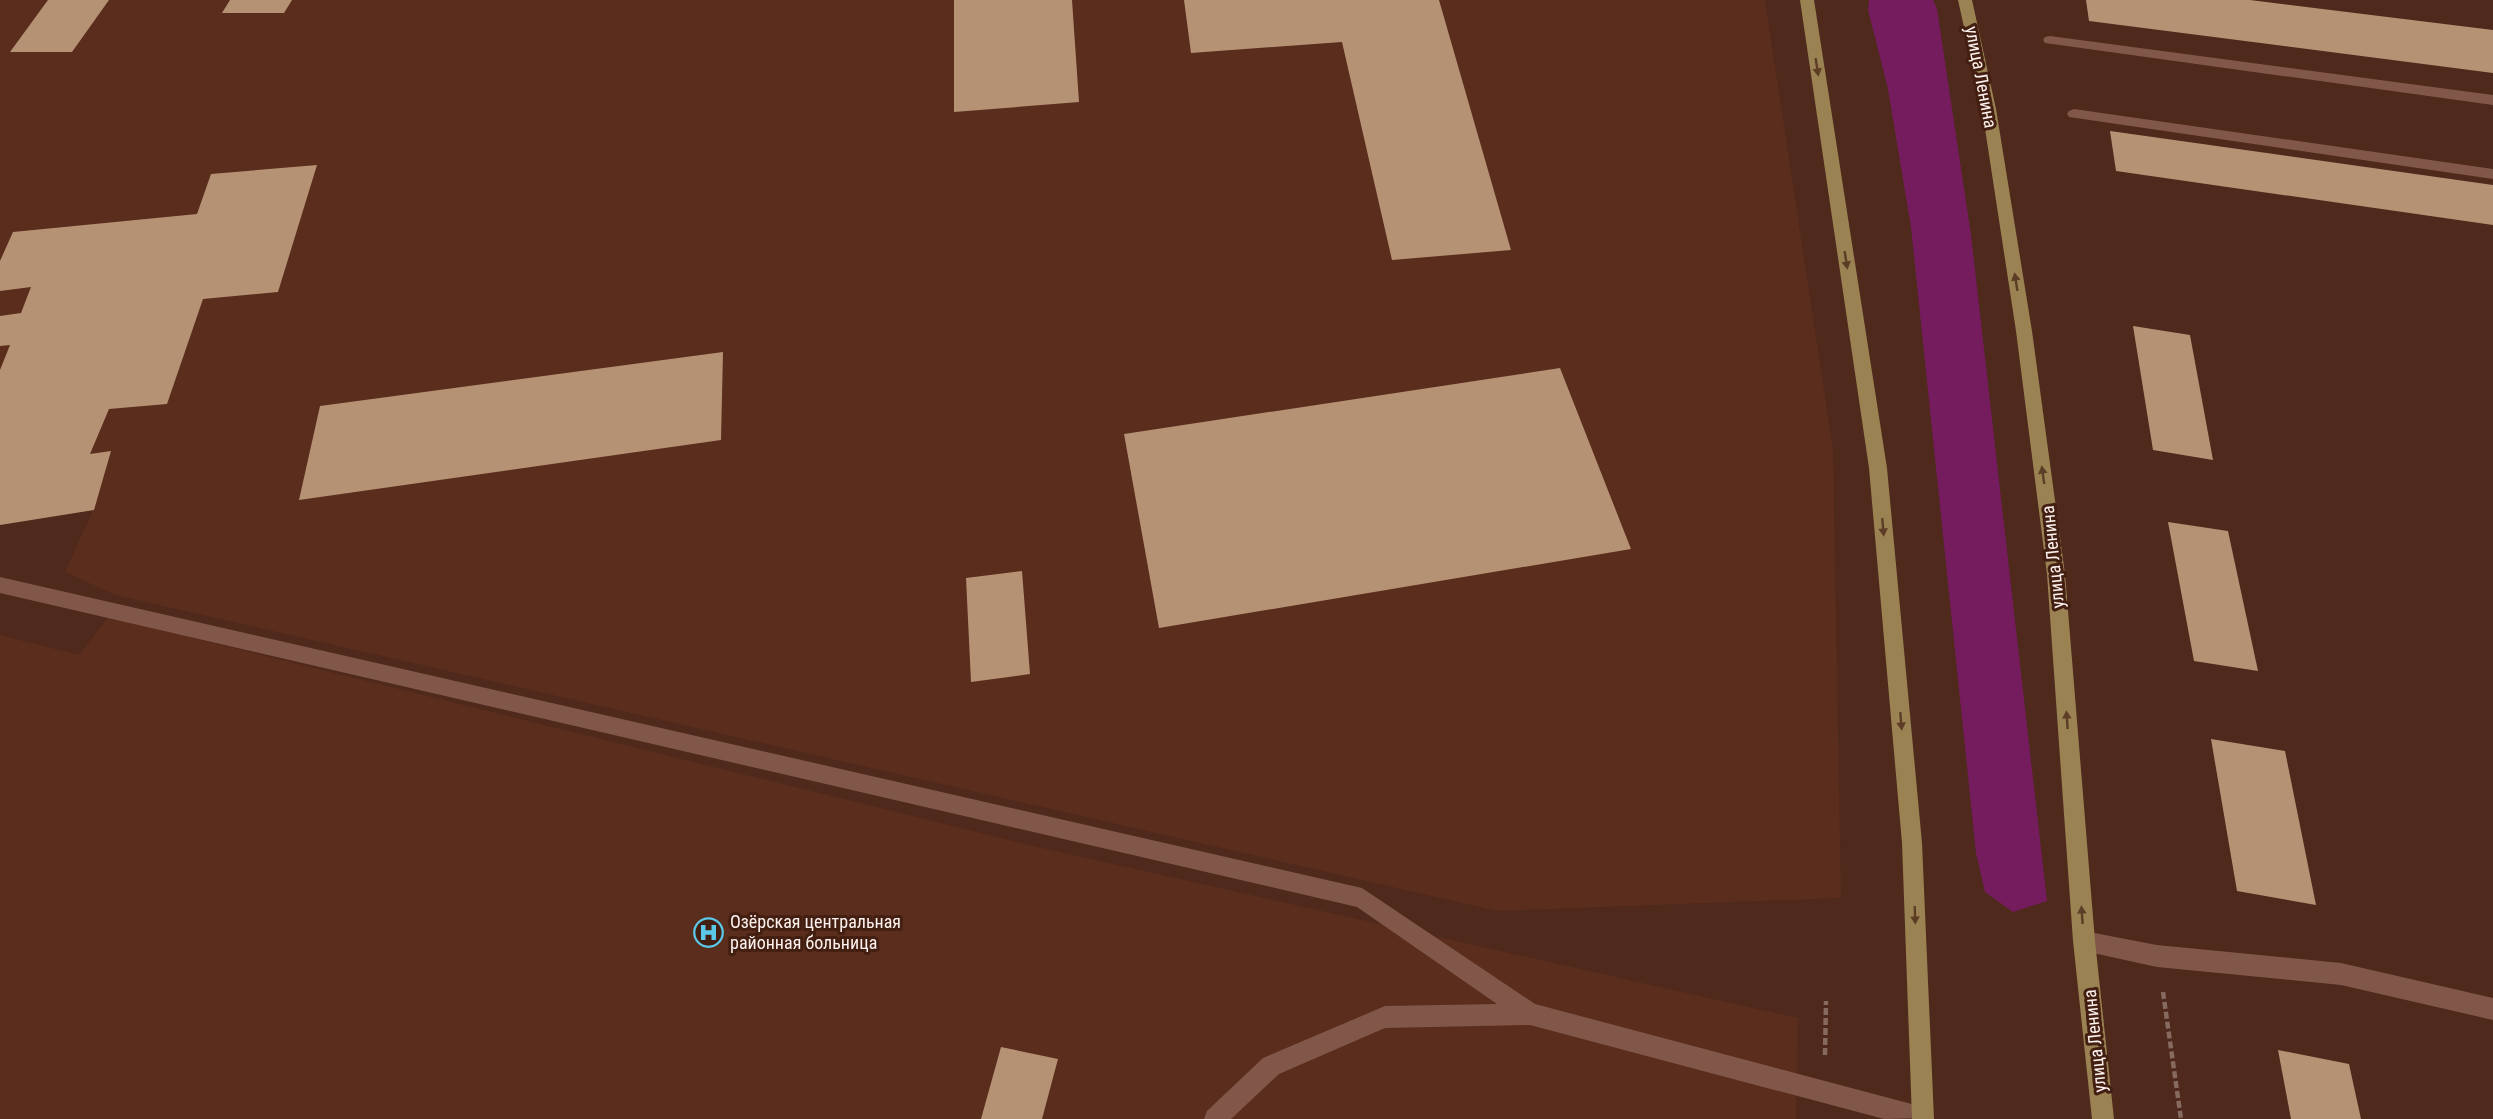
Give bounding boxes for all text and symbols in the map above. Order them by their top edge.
street label: улица Ленина [1961,24,2002,130]
one-way arrow [1812,58,1821,77]
one-way arrow [1842,251,1851,270]
one-way arrow [2012,272,2021,291]
one-way arrow [2039,465,2048,484]
street label: улица Ленина [2037,505,2068,610]
one-way arrow [1878,517,1888,536]
one-way arrow [1896,711,1906,730]
one-way arrow [2063,711,2072,730]
one-way arrow [2077,905,2087,924]
one-way arrow [1910,906,1919,925]
place label: Озёрская центральная районная больница [730,911,901,953]
hospital icon: Озёрская центральная районная больница [693,916,725,948]
street label: улица Ленина [2079,989,2110,1094]

